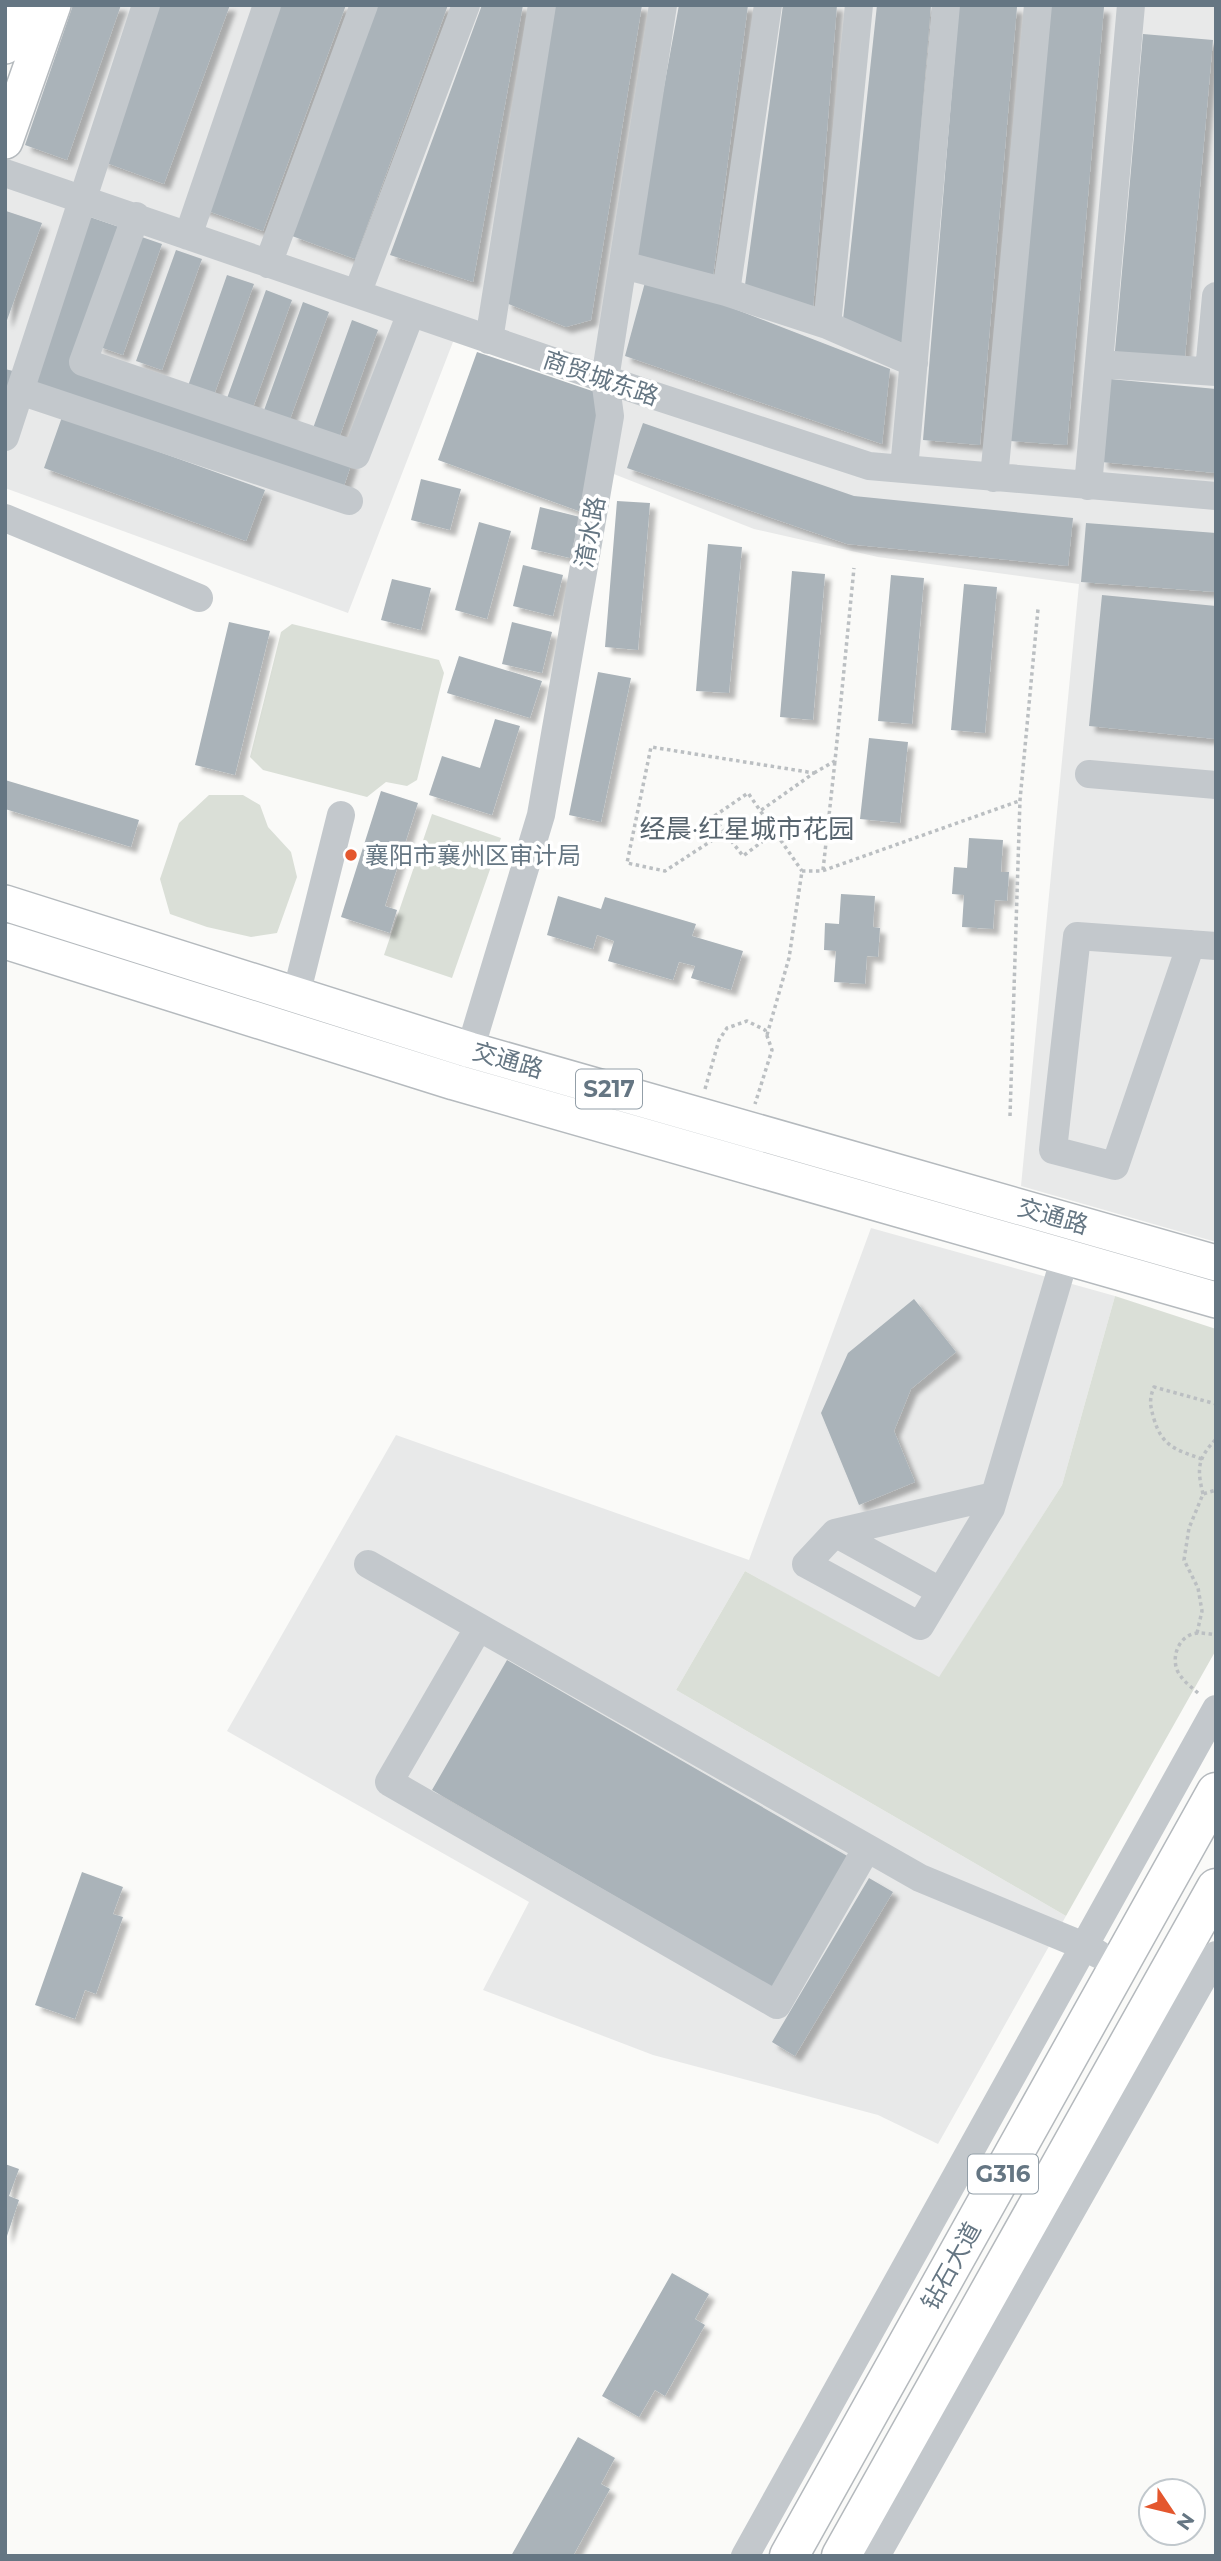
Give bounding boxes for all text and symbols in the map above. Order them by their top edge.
street label: 商贸城东路 [540,345,662,411]
street label: 淯水路 [569,494,611,570]
district label: 经晨·红星城市花园 [640,813,854,845]
place label: 襄阳市襄州区审计局 [365,841,581,870]
marker: 襄阳市襄州区审计局 [343,847,359,863]
street label: 交通路 [469,1036,547,1084]
road number: S217 [576,1070,642,1108]
street label: 交通路 [1014,1192,1092,1240]
road number: G316 [968,2154,1038,2194]
street label: 钻石大道 [915,2217,987,2315]
north arrow [1137,2477,1207,2547]
text: N [1172,2509,1199,2534]

